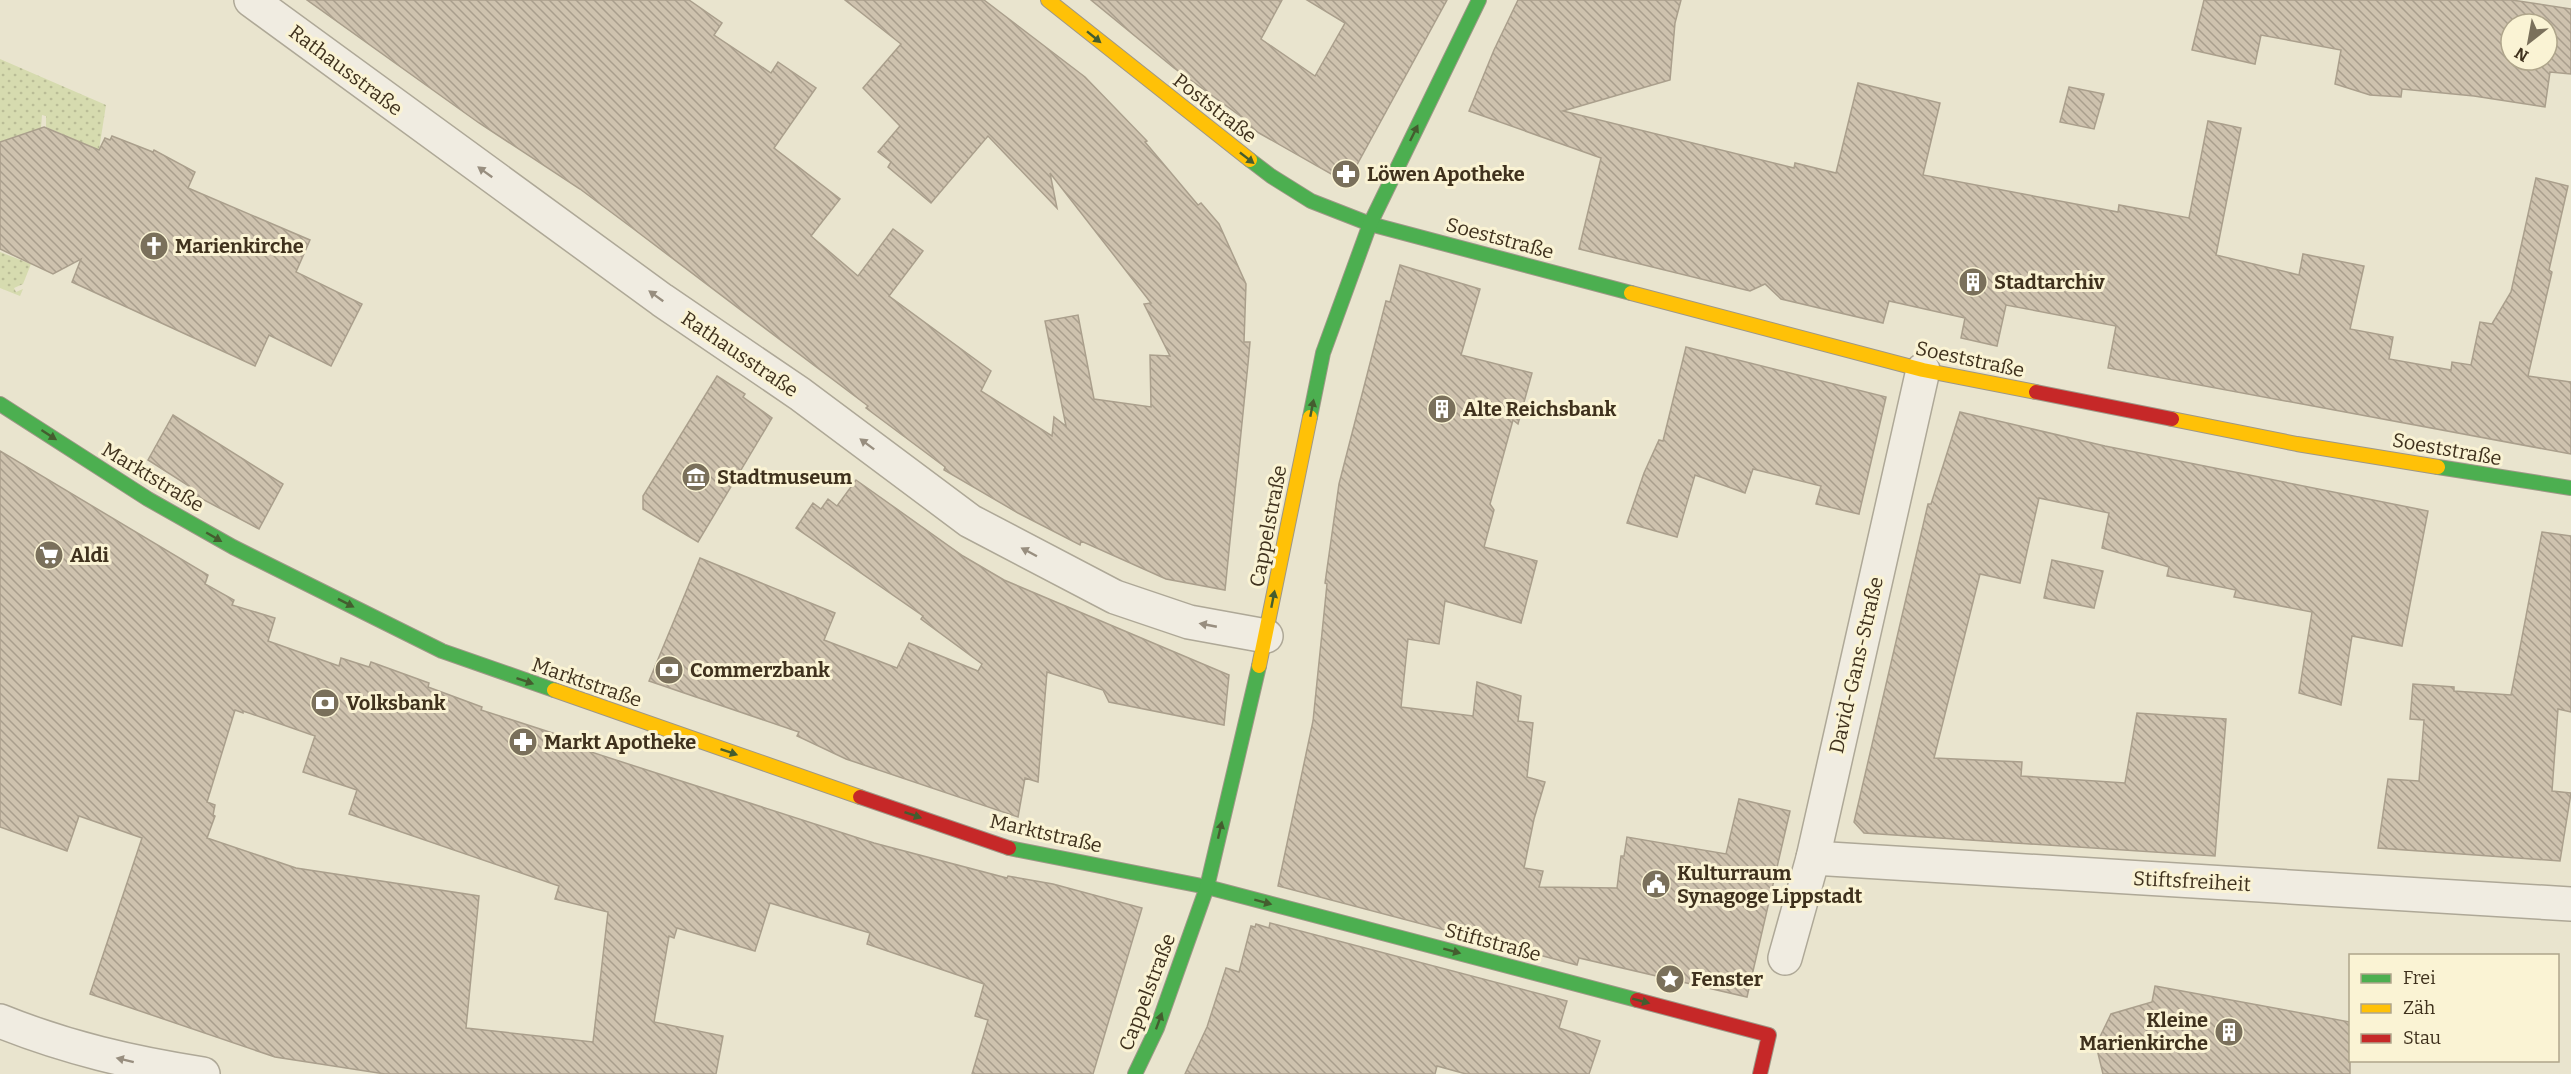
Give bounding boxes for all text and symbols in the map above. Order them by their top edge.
north arrow [2499,12,2559,72]
street label: Rathausstraße [285,20,407,120]
one-way arrow [1086,30,1102,43]
text: N [2511,43,2532,66]
street label: Poststraße [1168,68,1262,148]
one-way arrow [1410,125,1419,142]
one-way arrow [1239,151,1255,164]
pharmacy icon: Löwen Apotheke [1330,158,1362,190]
place label: Löwen Apotheke [1367,162,1525,186]
one-way arrow [477,166,493,178]
street label: Soeststraße [1444,212,1556,264]
church icon: Marienkirche [138,230,170,262]
place label: Marienkirche [175,234,304,258]
building icon: Stadtarchiv [1957,266,1989,298]
place label: Stadtarchiv [1994,270,2105,294]
one-way arrow [649,290,665,302]
street label: Rathausstraße [677,306,803,402]
street label: Soeststraße [1913,336,2027,382]
building icon: Alte Reichsbank [1426,393,1458,425]
place label: Alte Reichsbank [1463,397,1616,421]
one-way arrow [1308,398,1317,417]
street label: Soeststraße [2391,428,2503,470]
one-way arrow [41,430,57,441]
street label: Marktstraße [98,437,208,517]
one-way arrow [859,438,875,451]
museum icon: Stadtmuseum [680,461,712,493]
street label: Cappelstraße [1244,463,1292,589]
place label: Stadtmuseum [717,465,852,489]
one-way arrow [206,531,222,542]
supermarket icon: Aldi [33,539,65,571]
place label: Aldi [70,543,110,567]
one-way arrow [1020,547,1037,557]
street label: David-Gans-Straße [1824,574,1888,756]
one-way arrow [1269,589,1278,608]
one-way arrow [338,598,355,608]
one-way arrow [1199,620,1218,629]
street label: Marktstraße [529,652,645,712]
bank icon: Commerzbank [653,654,685,686]
place label: Commerzbank [690,658,830,682]
one-way arrow [516,676,534,686]
bank icon: Volksbank [309,687,341,719]
place label: Volksbank [346,691,446,715]
pharmacy icon: Markt Apotheke [507,726,539,758]
place label: Markt Apotheke [544,730,696,754]
one-way arrow [720,747,738,757]
street label: Marktstraße [987,808,1105,858]
one-way arrow [904,811,922,821]
one-way arrow [1216,821,1226,839]
place label: Kulturraum Synagoge Lippstadt [1677,861,1863,908]
street label: Stiftsfreiheit [2133,866,2251,896]
public building icon: Kulturraum Synagoge Lippstadt [1640,868,1672,900]
one-way arrow [1254,897,1273,907]
street label: Stiftstraße [1442,918,1544,966]
street label: Cappelstraße [1114,930,1180,1054]
one-way arrow [1443,947,1461,957]
legend [2349,954,2559,1062]
place icon: Fenster [1654,963,1686,995]
place label: Fenster [1691,967,1764,991]
text: Frei [2403,967,2436,989]
one-way arrow [1632,997,1650,1006]
text: Zäh [2403,997,2435,1019]
place label: Kleine Marienkirche [2079,1008,2208,1055]
one-way arrow [1155,1011,1165,1029]
building icon: Kleine Marienkirche [2213,1016,2245,1048]
text: Stau [2403,1027,2441,1049]
one-way arrow [116,1055,134,1065]

